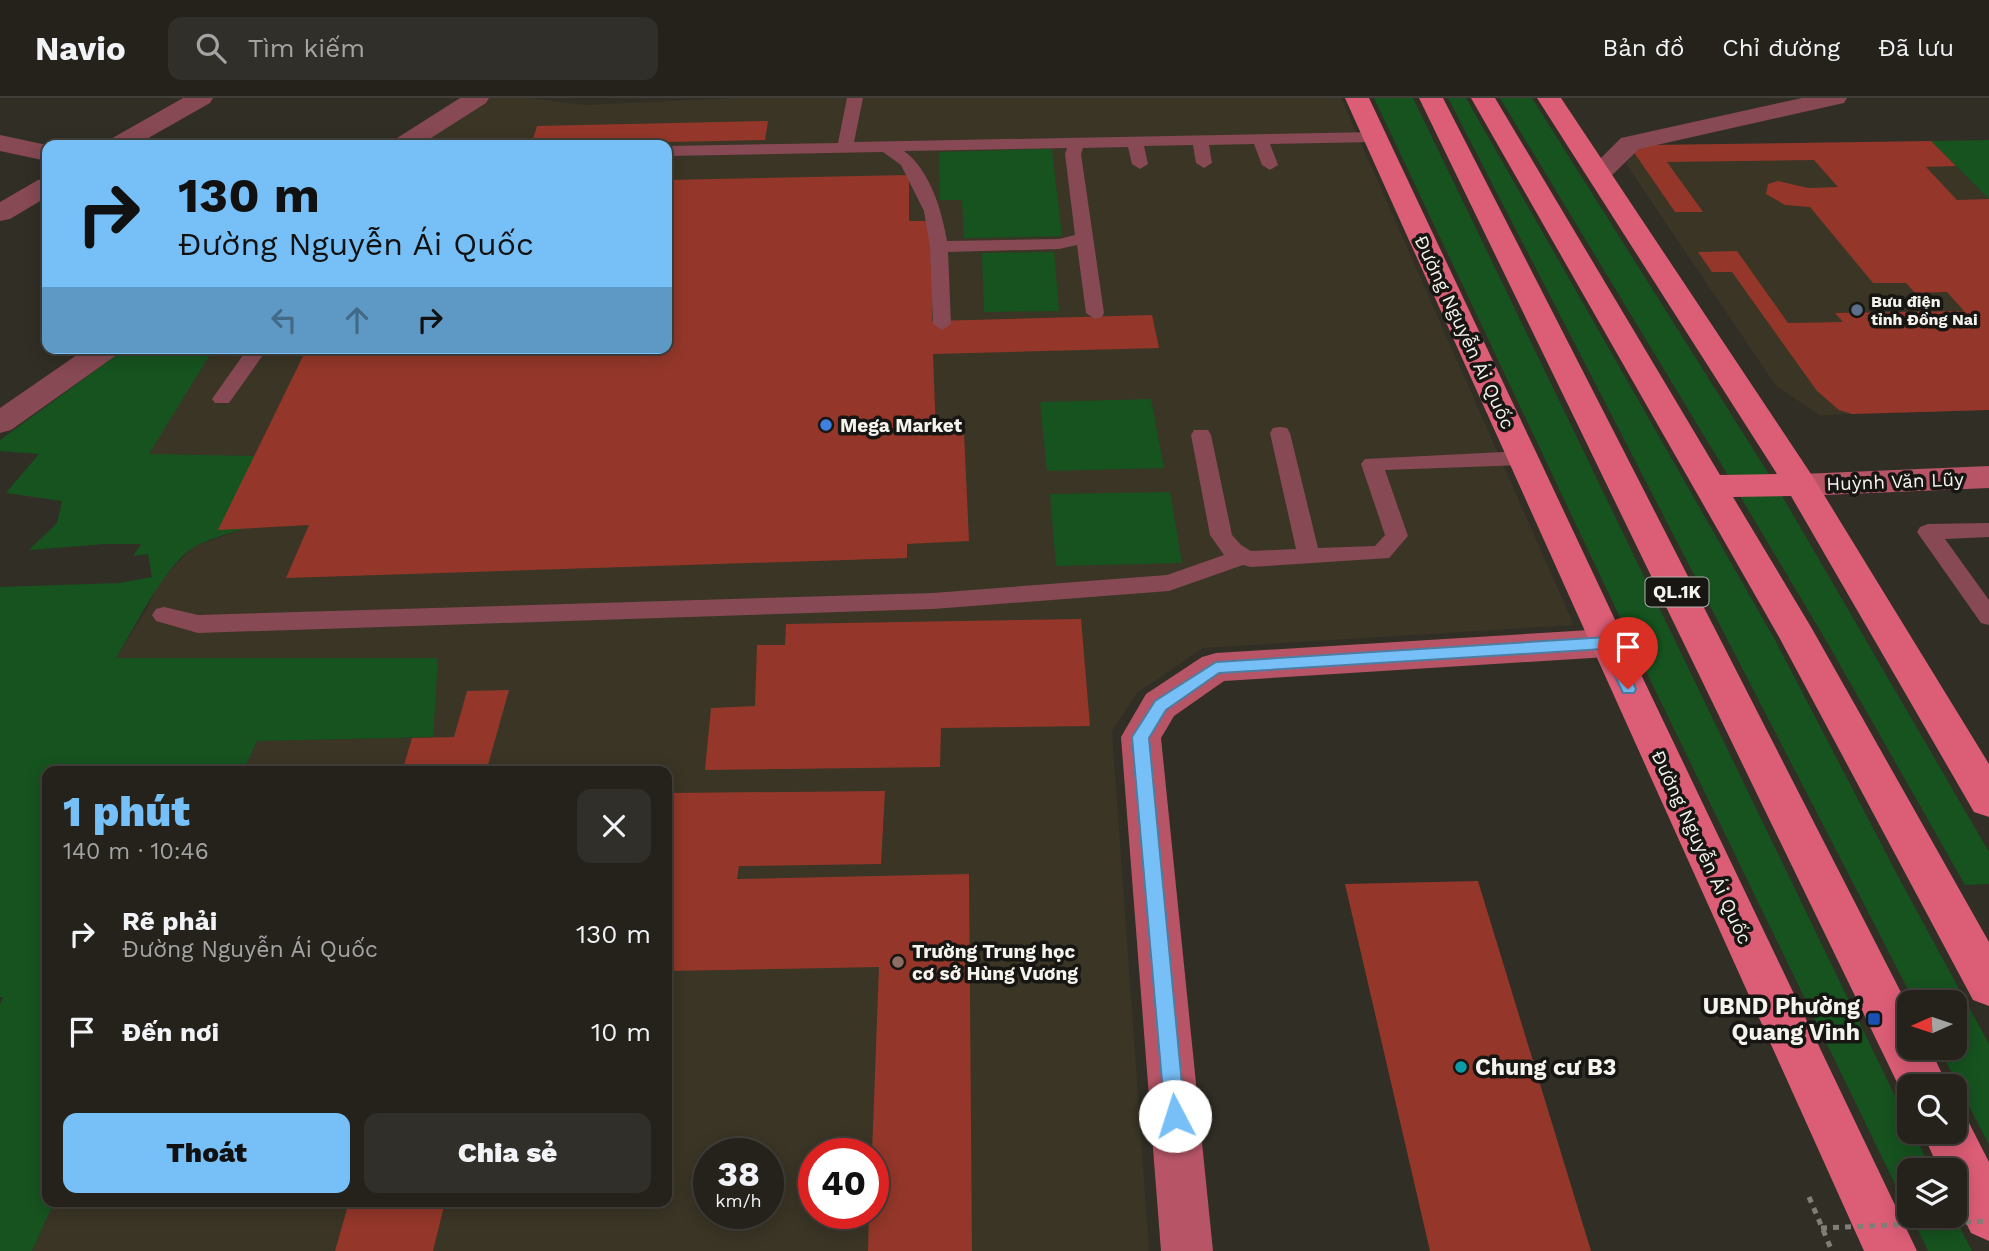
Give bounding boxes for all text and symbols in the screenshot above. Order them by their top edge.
search box [168,17,658,80]
text: Navio [35,29,126,68]
icon: search [192,29,230,67]
text: Tìm kiếm [248,33,365,63]
text: Bản đồ [1603,34,1684,62]
text: Chỉ đường [1722,34,1840,62]
text: Đã lưu [1878,34,1954,62]
text: 130 m [178,166,320,224]
icon: right [63,168,154,259]
text: Đường Nguyễn Ái Quốc [178,225,534,263]
street label: Đường Nguyễn Ái Quốc [1409,232,1520,433]
place label: Bưu điện tỉnh Đồng Nai [1871,292,1978,329]
icon: left [265,301,303,339]
icon: ahead [338,301,376,339]
icon: right [411,301,449,339]
marker: Bưu điện tỉnh Đồng Nai [1849,302,1865,318]
place label: Mega Market [840,414,963,437]
marker: Mega Market [818,417,834,433]
street label: Huỳnh Văn Lũy [1826,468,1964,495]
road number: QL.1K [1646,578,1708,606]
pin [1598,617,1658,689]
icon: arrive [1609,628,1647,666]
street label: Đường Nguyễn Ái Quốc [1646,747,1757,948]
text: 1 phút [63,787,190,836]
button: close [577,789,651,863]
text: 140 m · 10:46 [63,838,209,865]
text: Rẽ phải [122,906,217,936]
icon: right [63,915,101,953]
text: 130 m [576,919,651,949]
text: Đường Nguyễn Ái Quốc [122,936,378,963]
place label: Trường Trung học cơ sở Hùng Vương [912,940,1078,985]
marker: Trường Trung học cơ sở Hùng Vương [890,954,906,970]
north arrow [1897,990,1967,1060]
map controls [1897,990,1967,1228]
place label: UBND Phường Quang Vinh [1703,993,1860,1046]
marker: UBND Phường Quang Vinh [1866,1011,1882,1027]
icon: arrive [63,1013,101,1051]
text: Đến nơi [122,1017,219,1047]
text: 10 m [591,1017,651,1047]
place label: Chung cư B3 [1475,1054,1616,1081]
marker: Chung cư B3 [1453,1059,1469,1075]
button: search [1897,1074,1967,1144]
position arrow [1138,1079,1212,1153]
button: Thoát [63,1113,350,1193]
button: Chia sẻ [364,1113,651,1193]
speed limit sign: 40 [798,1138,889,1229]
text: 38 [717,1153,760,1195]
button: layers [1897,1158,1967,1228]
text: km/h [715,1190,762,1211]

